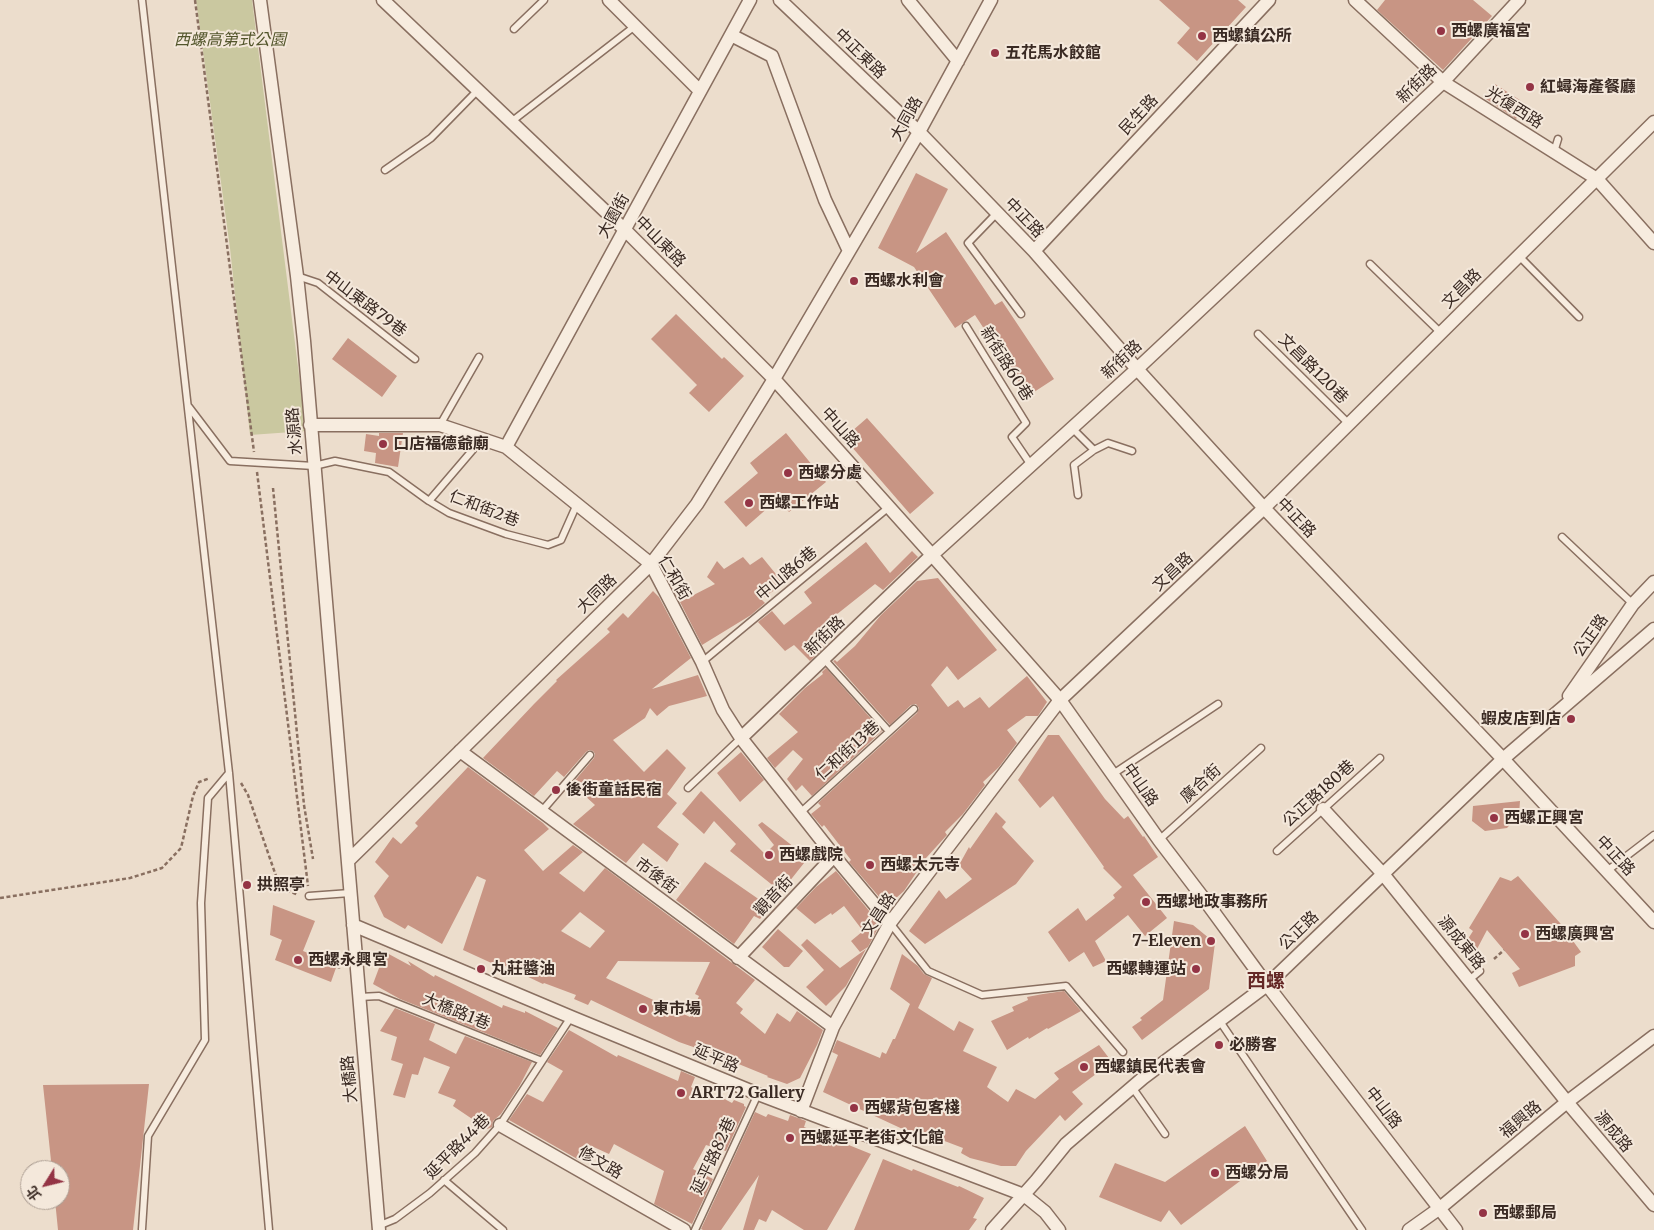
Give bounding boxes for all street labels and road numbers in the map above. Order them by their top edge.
street label: 中正東路 [830,25,890,83]
street label: 新街路 [1393,60,1441,108]
street label: 光復西路 [1482,83,1546,133]
street label: 民生路 [1116,91,1162,139]
street label: 大同路 [887,93,927,145]
street label: 大園街 [594,190,634,242]
street label: 中正路 [1000,194,1048,242]
street label: 中山東路 [631,213,689,271]
street label: 文昌路 [1438,265,1486,313]
street label: 中山東路79巷 [320,267,410,341]
street label: 新街路60巷 [976,323,1036,405]
street label: 文昌路120巷 [1274,330,1352,408]
street label: 新街路 [1098,337,1146,383]
street label: 中山路 [817,404,863,452]
street label: 水源路 [283,406,307,456]
street label: 仁和街2巷 [446,487,522,531]
street label: 中正路 [1272,494,1320,542]
street label: 中山路6巷 [753,543,821,605]
street label: 文昌路 [1149,549,1197,595]
street label: 仁和街 [654,552,694,604]
street label: 大同路 [573,570,621,618]
street label: 公正路 [1569,611,1613,661]
street label: 新街路 [801,612,849,660]
street label: 仁和街13巷 [812,717,884,785]
street label: 公正路180巷 [1279,757,1359,831]
street label: 中山路 [1118,760,1162,810]
street label: 廣合街 [1177,761,1225,807]
street label: 中正路 [1592,832,1638,880]
street label: 市後街 [631,854,681,898]
street label: 觀音街 [751,872,797,920]
street label: 文昌路 [858,890,900,940]
street label: 公正路 [1275,907,1323,955]
street label: 源成東路 [1433,912,1489,974]
street label: 大橋路1巷 [419,990,493,1034]
street label: 延平路 [690,1041,742,1077]
street label: 大橋路 [338,1054,362,1104]
street label: 中山路 [1361,1083,1405,1133]
street label: 福興路 [1496,1097,1546,1143]
street label: 源成路 [1590,1107,1636,1157]
street label: 延平路44巷 [422,1111,494,1183]
street label: 延平路82巷 [688,1114,740,1198]
street label: 修文路 [574,1143,626,1183]

